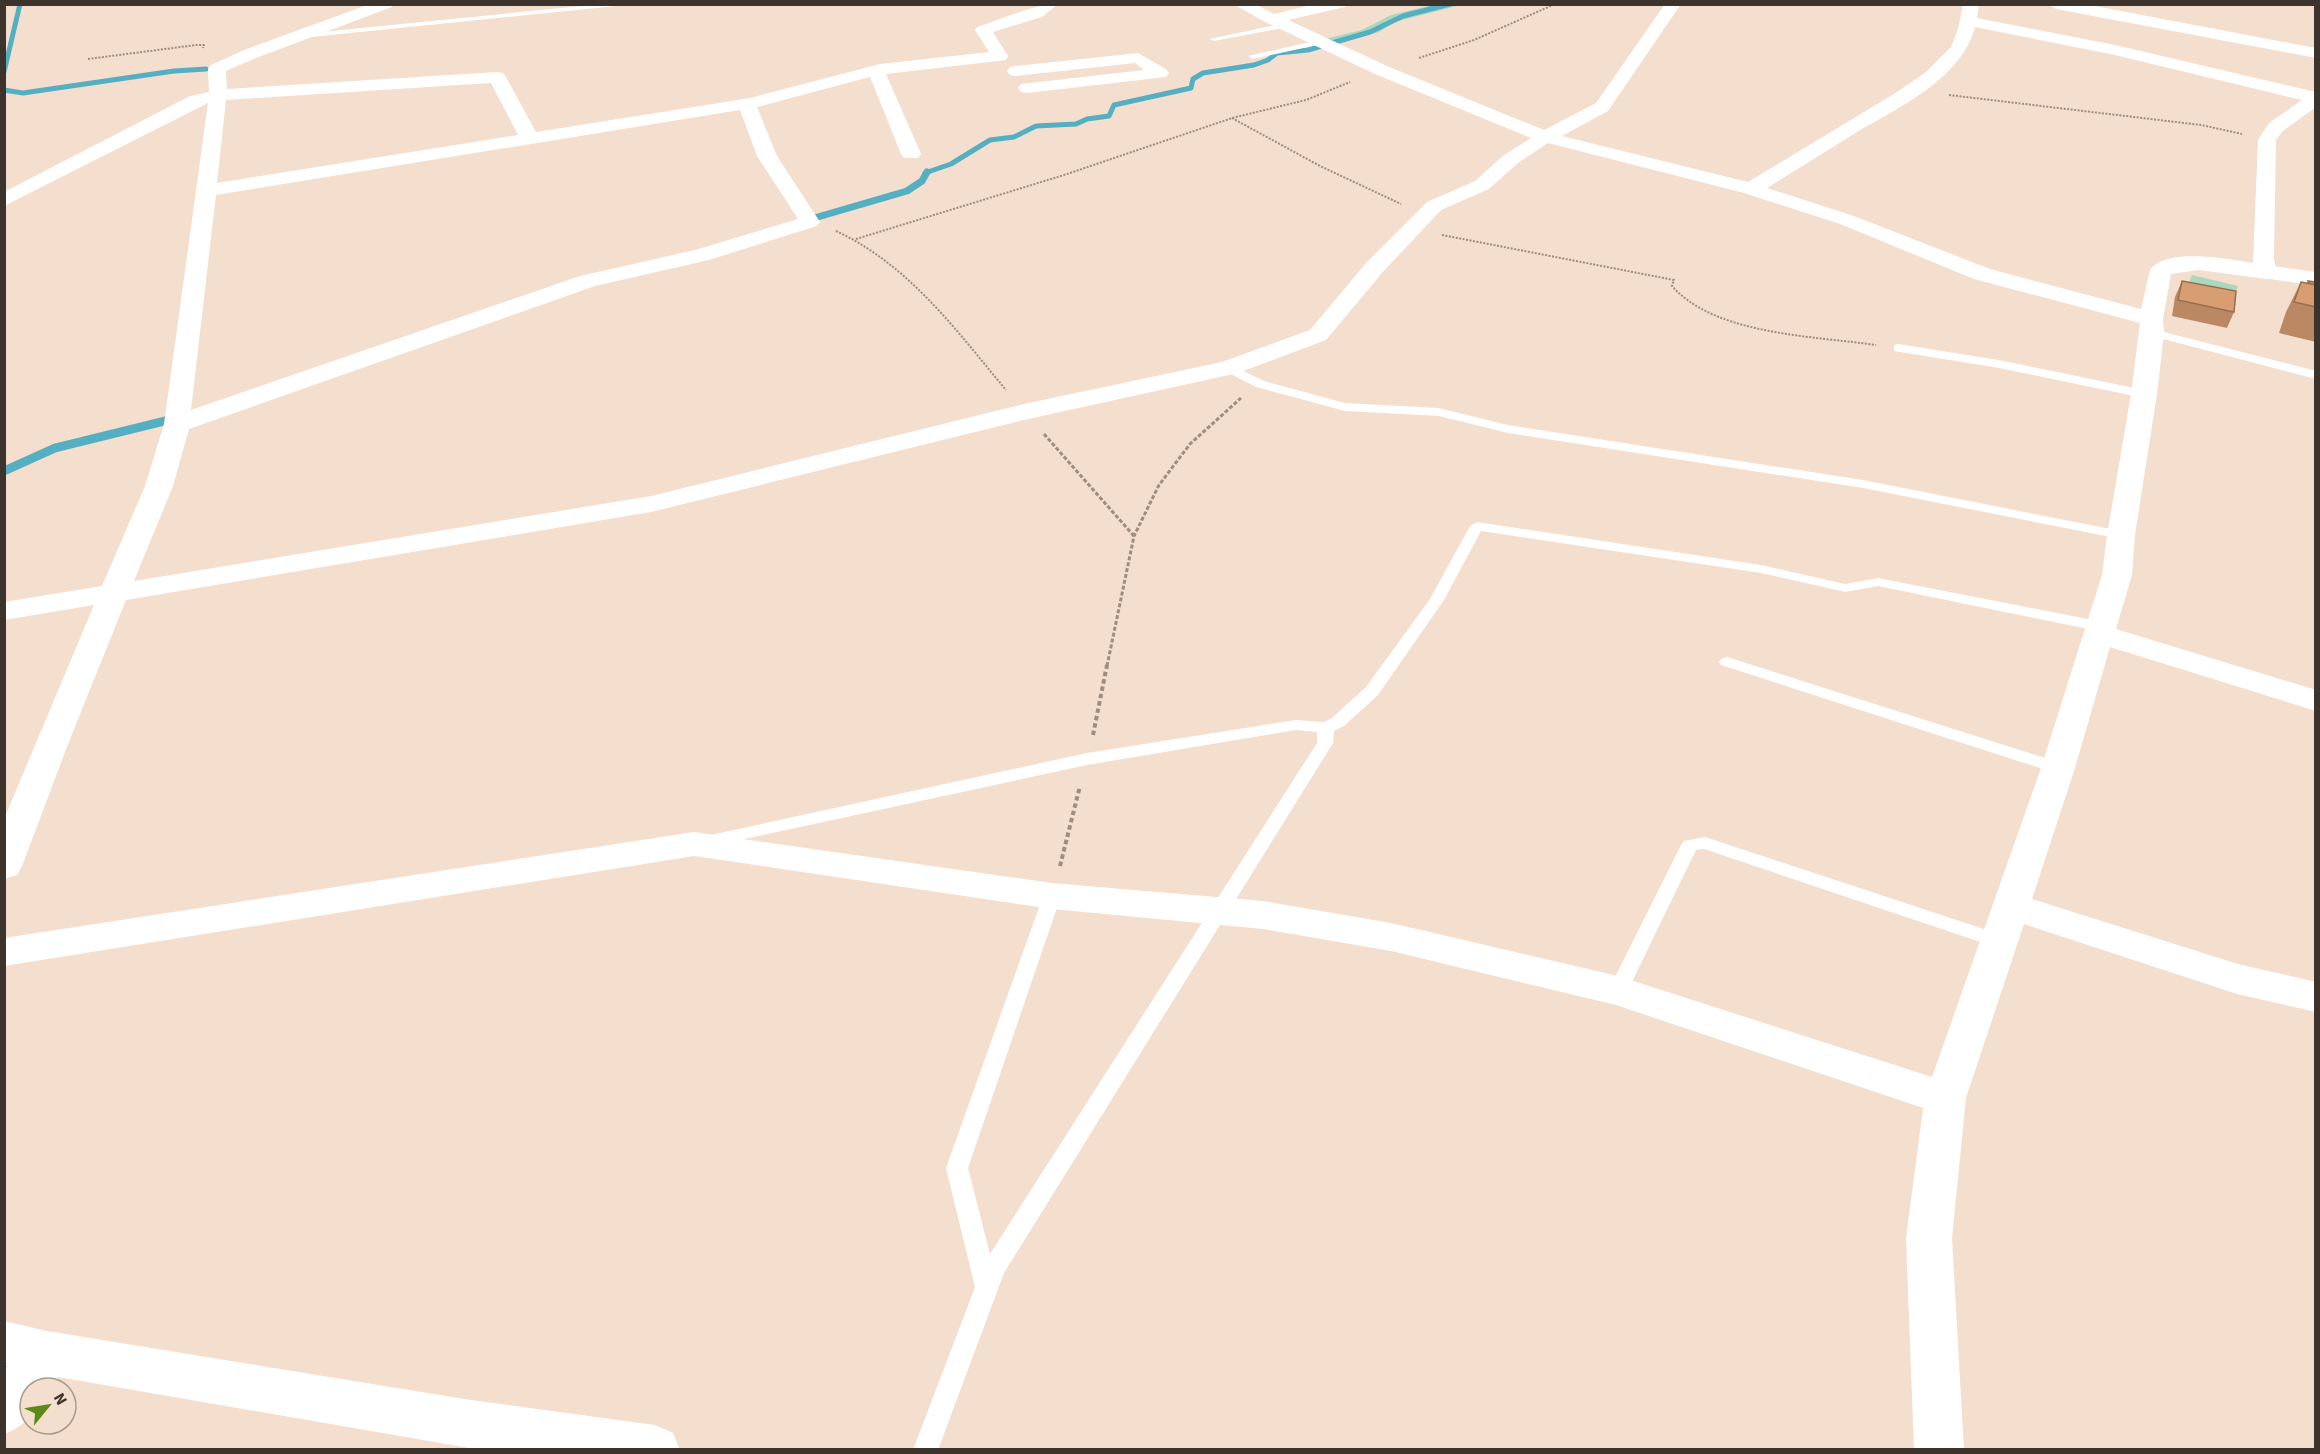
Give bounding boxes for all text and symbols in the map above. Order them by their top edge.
north arrow [18,1376,78,1436]
text: N [48,1389,72,1409]

